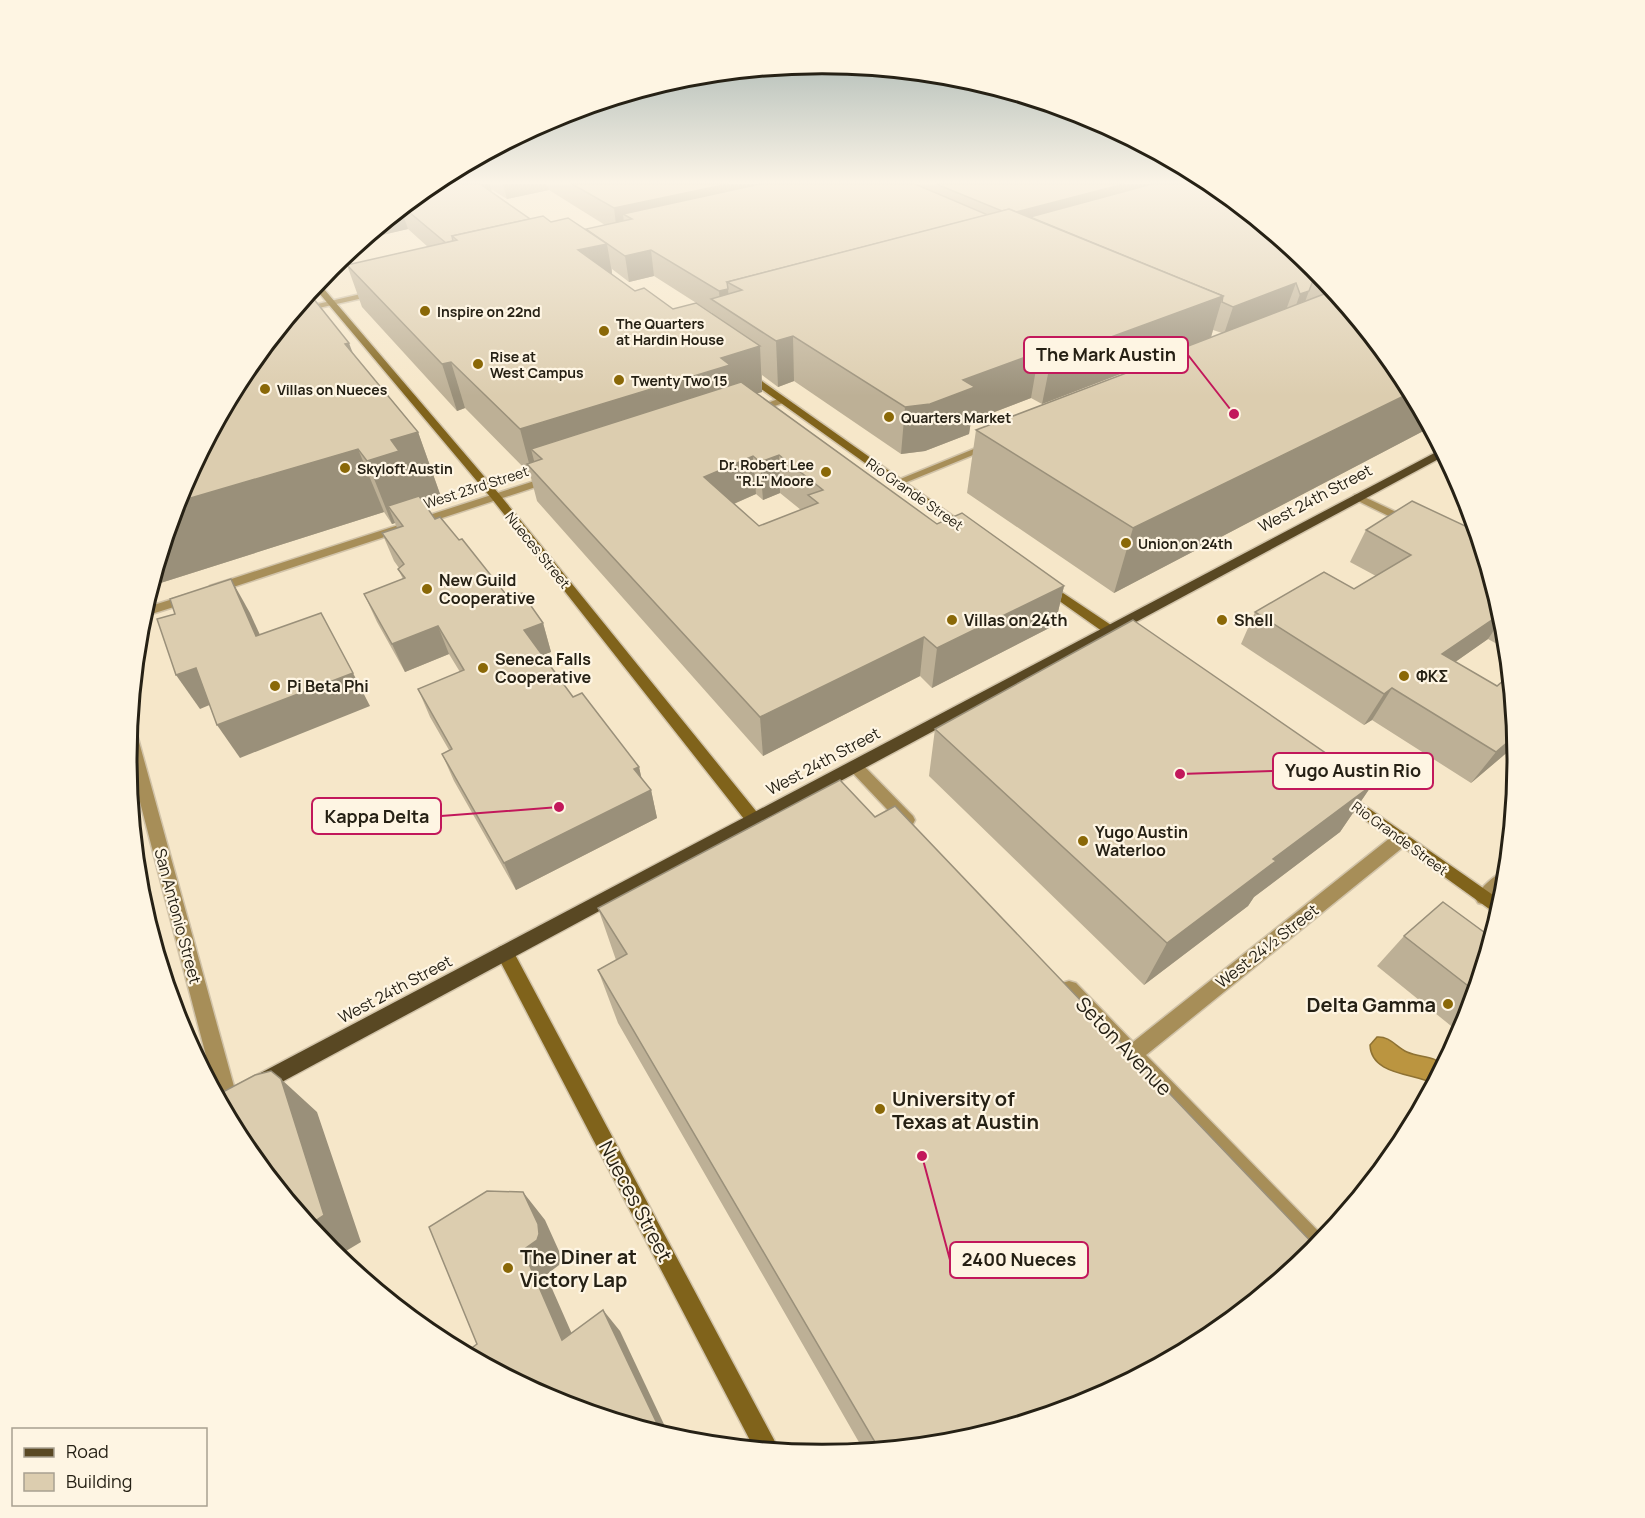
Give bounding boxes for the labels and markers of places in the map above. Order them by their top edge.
place label: Inspire on 22nd [437,302,541,321]
marker: Inspire on 22nd [418,304,432,318]
place label: The Quarters at Hardin House [616,314,724,349]
marker: The Quarters at Hardin House [597,324,611,338]
callout: The Mark Austin [1024,337,1188,373]
place label: Rise at West Campus [490,347,584,382]
marker: Rise at West Campus [471,357,485,371]
place label: Twenty Two 15 [631,371,727,390]
marker: Twenty Two 15 [612,373,626,387]
place label: Villas on Nueces [277,380,388,399]
marker: Villas on Nueces [258,382,272,396]
place label: Quarters Market [901,408,1011,427]
marker: Quarters Market [882,410,896,424]
place label: Dr. Robert Lee "R.L" Moore [719,455,814,490]
place label: Skyloft Austin [357,459,453,478]
marker: Skyloft Austin [338,461,352,475]
marker: Dr. Robert Lee "R.L" Moore [819,465,833,479]
place label: Union on 24th [1138,534,1233,553]
marker: Union on 24th [1119,536,1133,550]
place label: New Guild Cooperative [439,569,535,609]
marker: New Guild Cooperative [420,582,434,596]
place label: Villas on 24th [964,609,1067,631]
place label: Shell [1234,609,1273,631]
marker: Villas on 24th [945,613,959,627]
marker: Shell [1215,613,1229,627]
place label: Seneca Falls Cooperative [495,648,591,688]
marker: Seneca Falls Cooperative [476,661,490,675]
place label: ΦΚΣ [1416,665,1448,687]
marker: ΦΚΣ [1397,669,1411,683]
place label: Pi Beta Phi [287,675,369,697]
marker: Pi Beta Phi [268,679,282,693]
callout: Yugo Austin Rio [1273,753,1433,789]
callout: Kappa Delta [312,798,441,834]
place label: Yugo Austin Waterloo [1095,821,1188,861]
marker: Yugo Austin Waterloo [1076,834,1090,848]
place label: Delta Gamma [1307,991,1436,1018]
marker: Delta Gamma [1441,997,1455,1011]
place label: University of Texas at Austin [892,1085,1039,1135]
marker: University of Texas at Austin [873,1102,887,1116]
callout: 2400 Nueces [950,1242,1088,1278]
place label: The Diner at Victory Lap [520,1243,637,1293]
marker: The Diner at Victory Lap [501,1261,515,1275]

